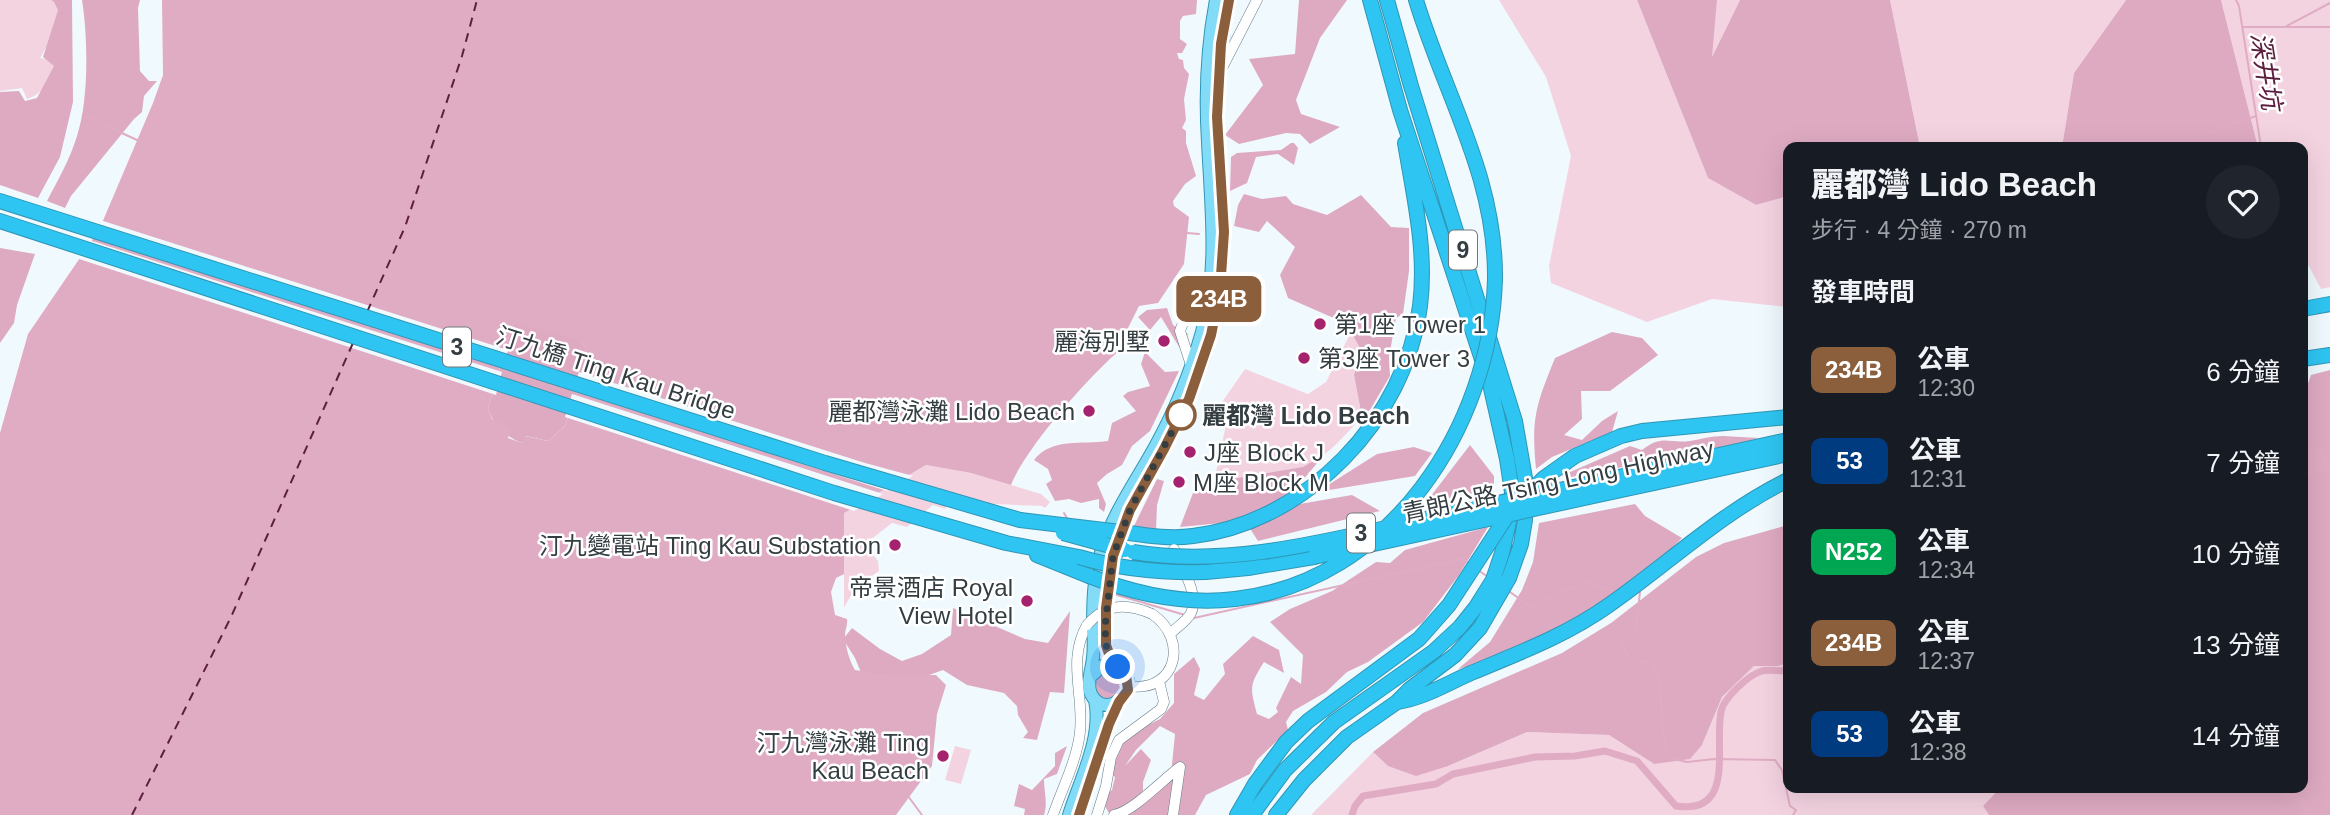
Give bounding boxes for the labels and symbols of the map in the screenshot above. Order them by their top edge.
water label: 深井坑 [2245,30,2288,116]
road number: 9 [1449,230,1477,270]
line badge: 234B [1170,276,1268,322]
place label: 第1座 Tower 1 [1334,311,1486,338]
marker: 第1座 Tower 1 [1312,316,1328,332]
street label: 汀九橋 Ting Kau Bridge [493,322,739,424]
road number: 3 [443,328,471,366]
place label: 麗海別墅 [1054,328,1150,355]
marker: 麗海別墅 [1156,333,1172,349]
place label: 第3座 Tower 3 [1318,345,1470,372]
marker: 第3座 Tower 3 [1296,350,1312,366]
place label: 麗都灣泳灘 Lido Beach [828,398,1075,425]
marker: 麗都灣 Lido Beach [1166,400,1196,430]
place label: 麗都灣 Lido Beach [1202,402,1410,429]
marker: 麗都灣泳灘 Lido Beach [1081,403,1097,419]
street label: 青朗公路 Tsing Long Highway [1400,435,1716,527]
place label: J座 Block J [1204,439,1324,466]
marker: J座 Block J [1182,444,1198,460]
place label: M座 Block M [1193,469,1329,496]
marker: M座 Block M [1171,474,1187,490]
road number: 3 [1347,513,1375,552]
place label: 汀九變電站 Ting Kau Substation [539,532,881,559]
marker: 汀九變電站 Ting Kau Substation [887,537,903,553]
place label: 帝景酒店 Royal View Hotel [849,574,1013,629]
marker: 帝景酒店 Royal View Hotel [1019,593,1035,609]
your location [1100,649,1135,684]
place label: 汀九灣泳灘 Ting Kau Beach [757,729,929,784]
marker: 汀九灣泳灘 Ting Kau Beach [935,748,951,764]

